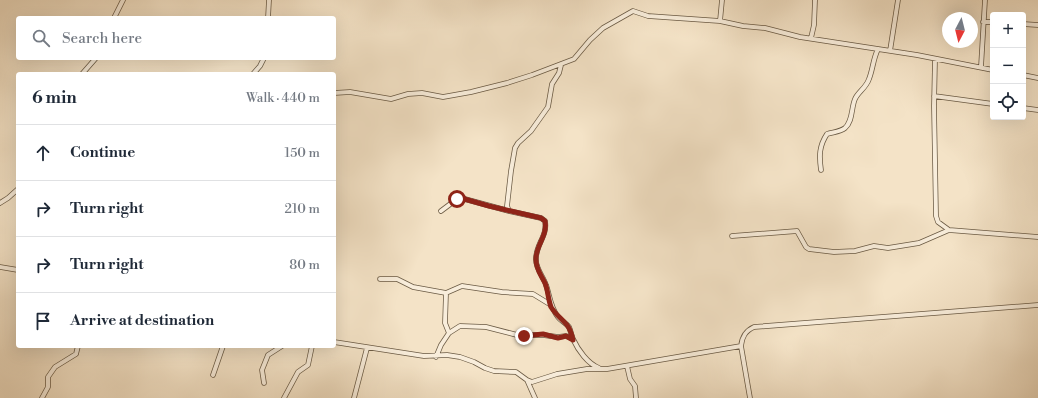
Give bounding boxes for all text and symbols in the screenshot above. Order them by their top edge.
north arrow [942,12,978,48]
map controls [990,12,1026,120]
button: + [990,12,1026,48]
search box [16,16,336,60]
icon: search [30,27,52,49]
text: Search here [62,29,142,48]
button: − [990,48,1026,84]
button: locate [990,84,1026,120]
text: 6 min [32,87,77,109]
text: Walk · 440 m [246,90,320,106]
icon: ahead [32,142,54,164]
text: Continue [70,143,135,162]
text: 150 m [285,145,320,161]
route start [448,190,466,208]
icon: right [32,198,54,220]
text: Turn right [70,199,144,218]
text: 210 m [285,201,320,217]
icon: right [32,254,54,276]
text: Turn right [70,255,144,274]
text: 80 m [289,257,320,273]
icon: arrive [32,310,54,332]
text: Arrive at destination [70,311,214,330]
route end [515,327,533,345]

